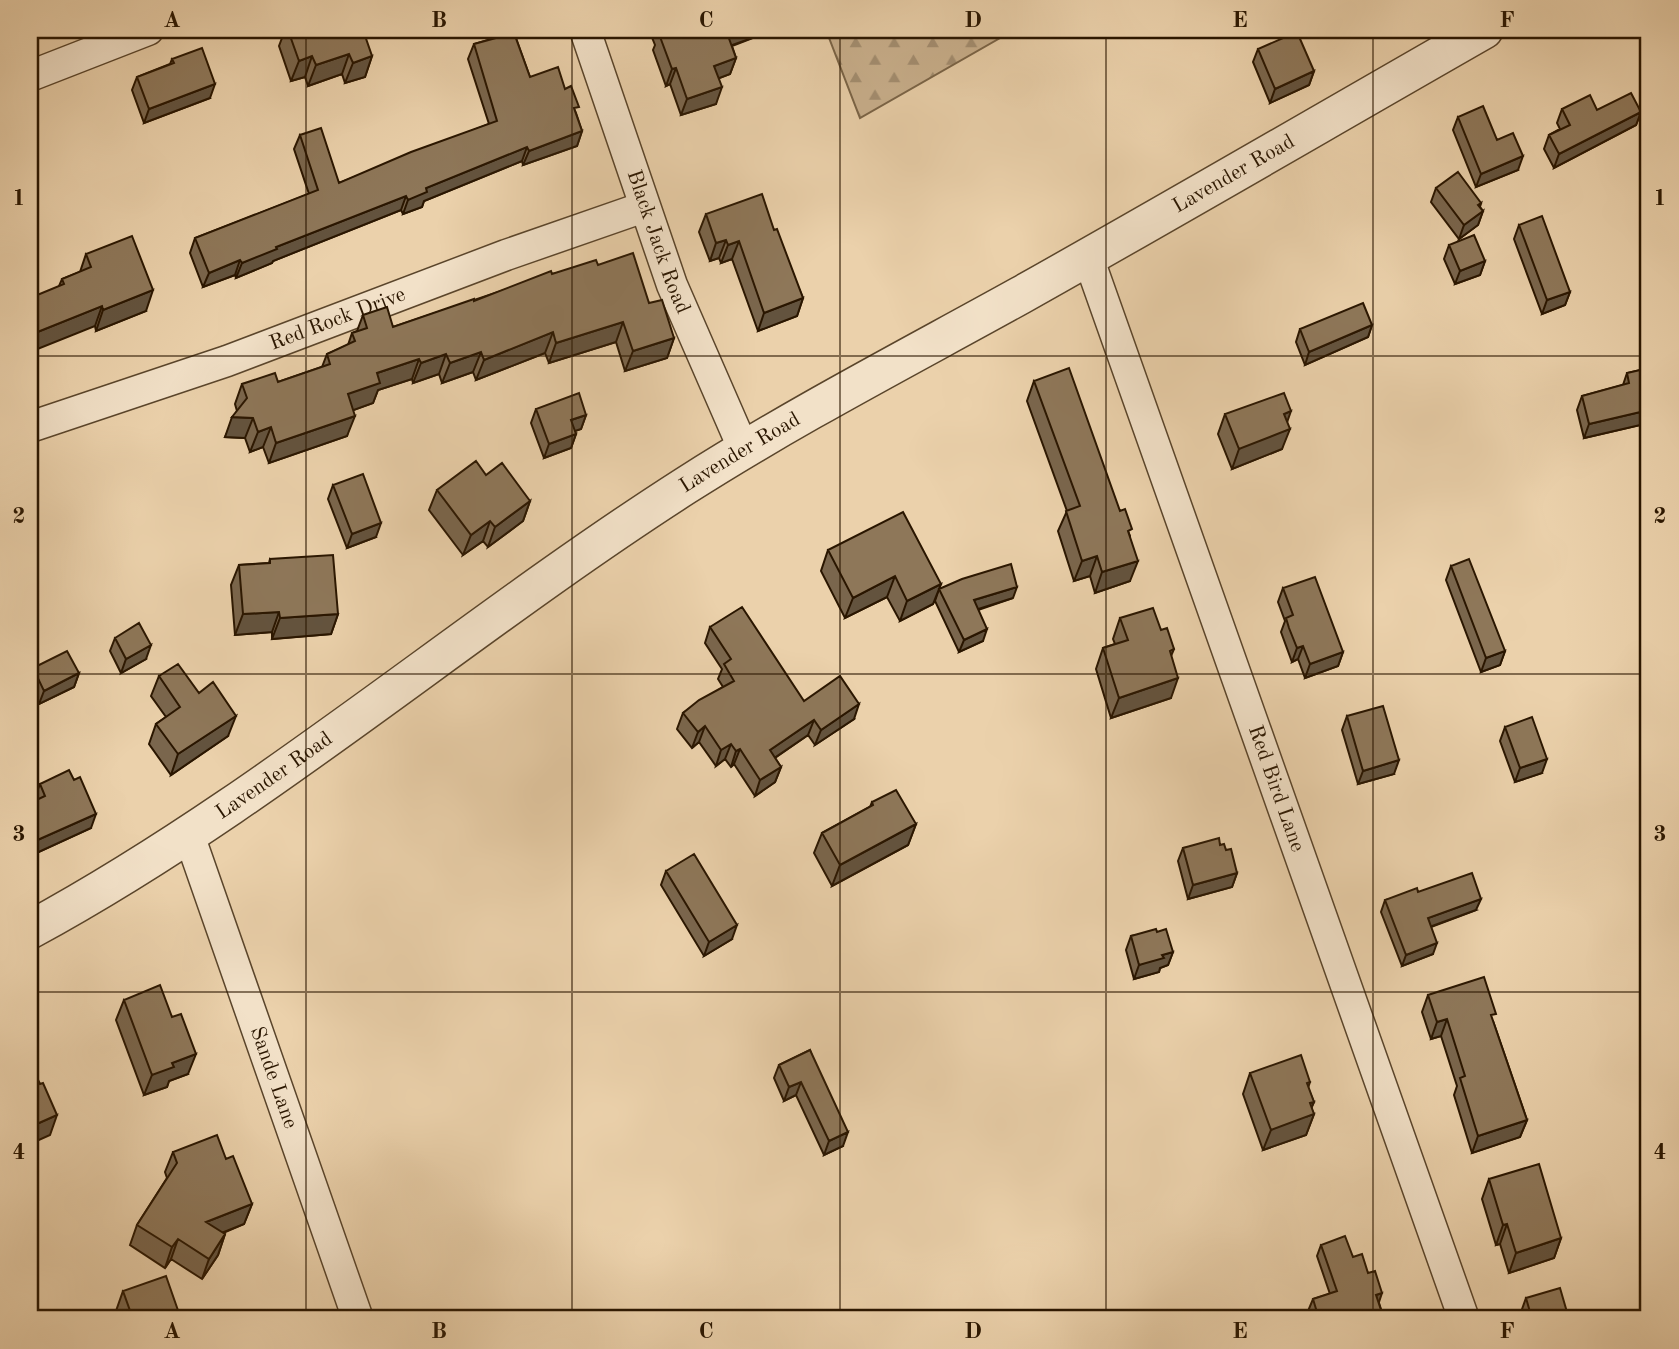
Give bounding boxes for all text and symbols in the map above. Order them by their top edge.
text: A [163,9,181,32]
text: B [431,9,447,32]
text: C [698,9,714,32]
text: D [964,9,982,32]
text: E [1232,9,1248,32]
text: F [1499,9,1515,32]
street label: Lavender Road [1169,131,1298,217]
street label: Black Jack Road [623,167,694,317]
text: 1 [12,187,26,210]
text: 1 [1653,187,1667,210]
street label: Red Rock Drive [267,284,408,354]
street label: Lavender Road [676,408,804,497]
text: 2 [12,505,26,528]
text: 2 [1653,505,1667,528]
street label: Red Bird Lane [1244,723,1308,855]
street label: Lavender Road [212,728,336,824]
text: 3 [12,823,26,846]
text: 3 [1653,823,1667,846]
street label: Sande Lane [246,1024,301,1131]
text: 4 [12,1141,26,1164]
text: 4 [1653,1141,1667,1164]
text: A [163,1320,181,1343]
text: B [431,1320,447,1343]
text: C [698,1320,714,1343]
text: D [964,1320,982,1343]
text: E [1232,1320,1248,1343]
text: F [1499,1320,1515,1343]

